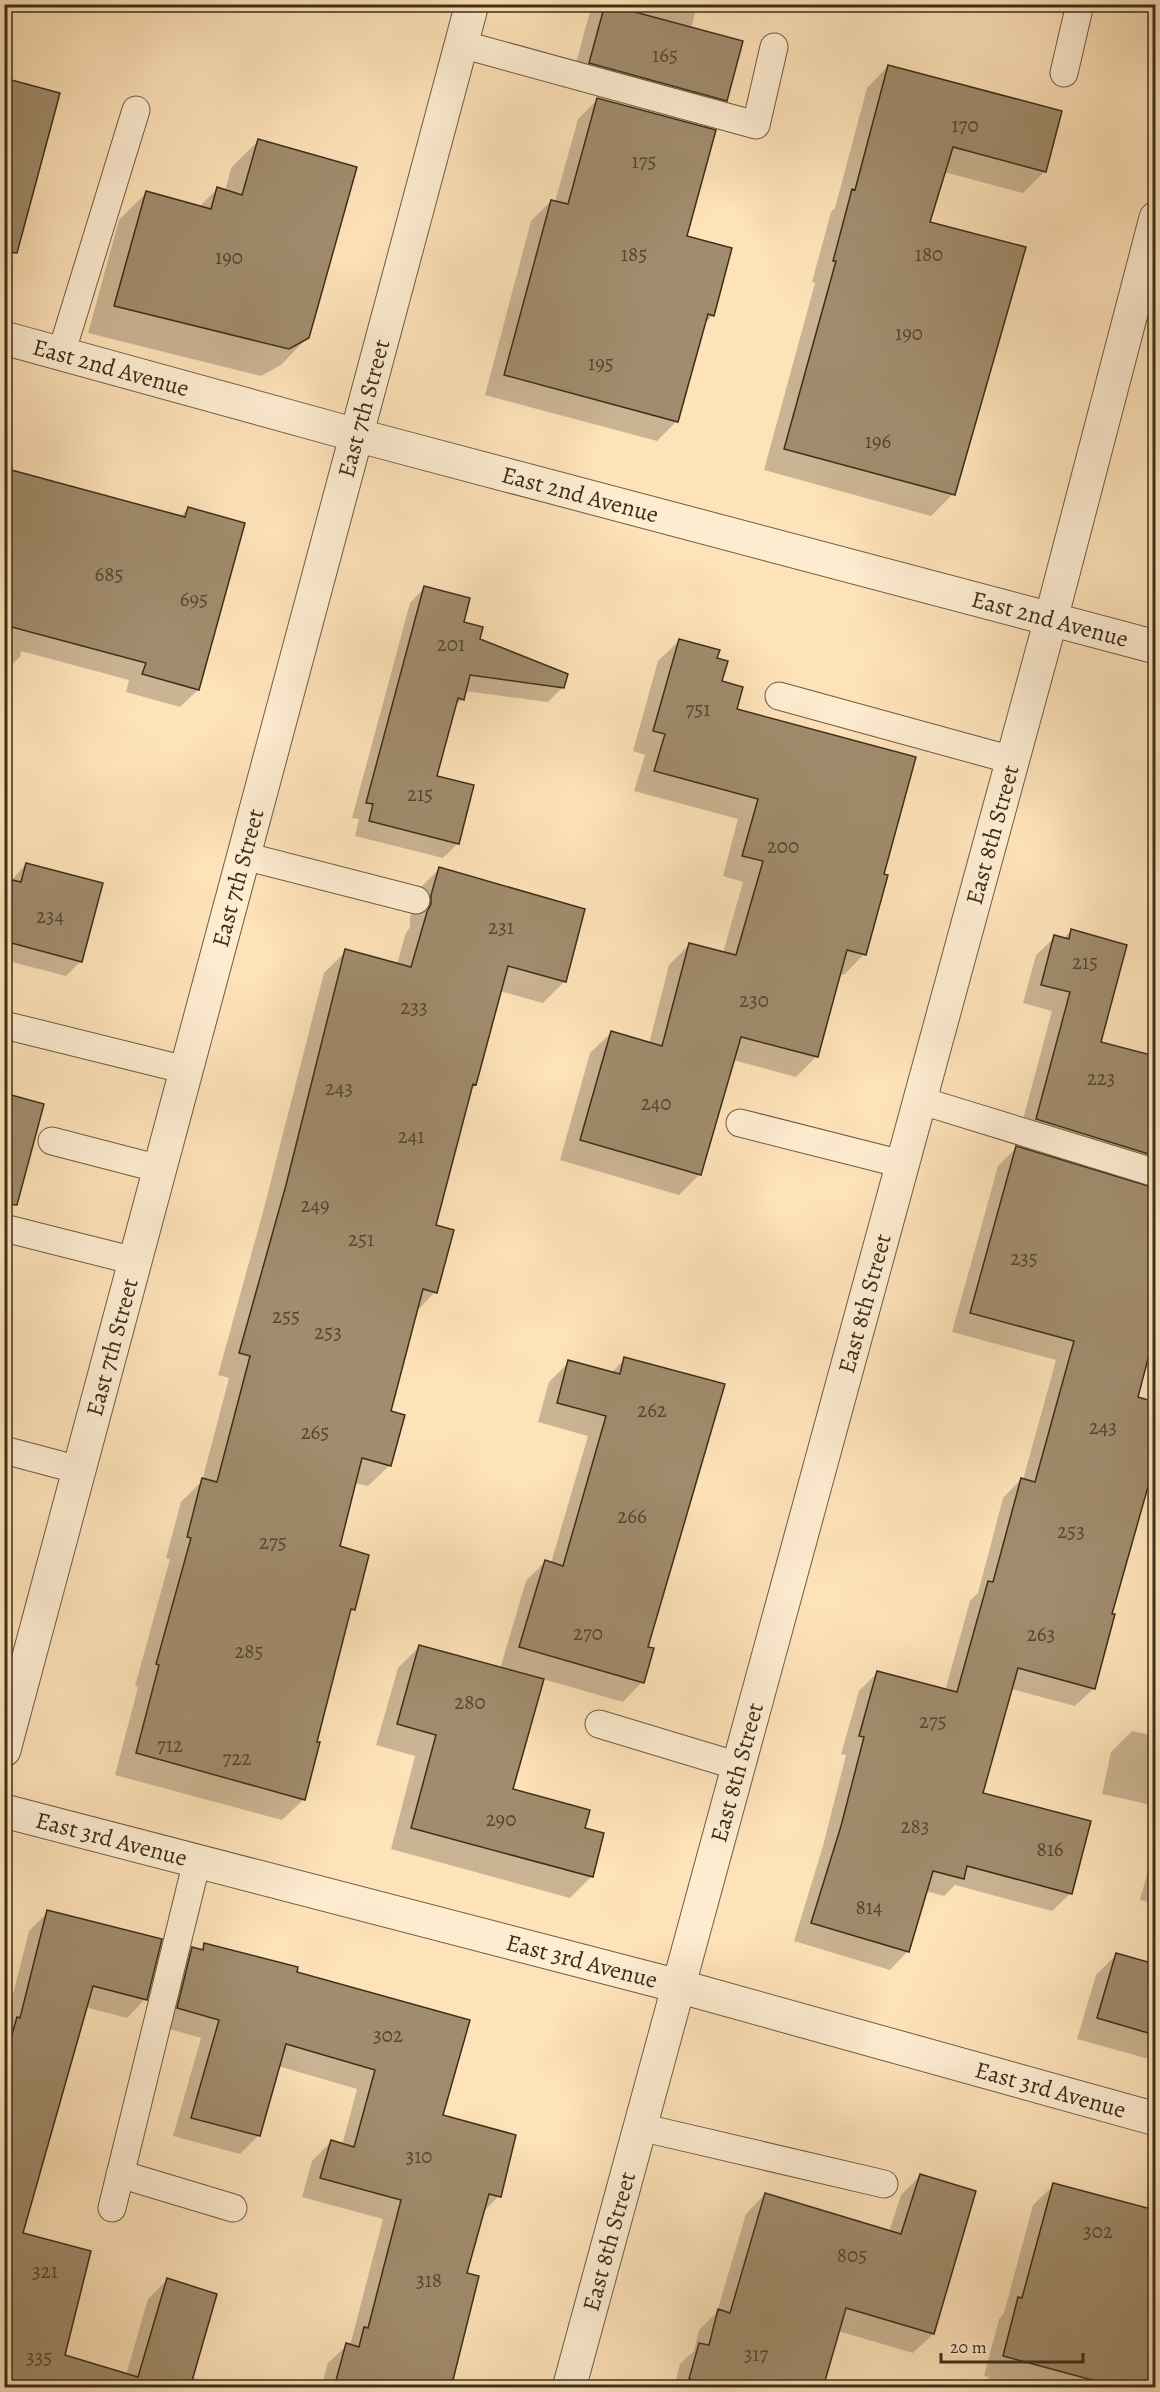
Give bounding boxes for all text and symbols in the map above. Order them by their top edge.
house number: 165 [652,41,678,69]
house number: 170 [951,111,979,139]
house number: 175 [631,147,657,175]
house number: 185 [621,240,647,268]
house number: 180 [915,240,943,268]
house number: 190 [215,243,243,271]
house number: 190 [895,319,923,347]
street label: East 2nd Avenue [29,331,193,404]
street label: East 7th Street [330,336,397,481]
house number: 195 [588,349,614,377]
house number: 196 [865,427,892,455]
street label: East 2nd Avenue [498,458,662,530]
house number: 685 [95,560,123,588]
street label: East 2nd Avenue [968,583,1132,655]
house number: 695 [180,585,208,613]
house number: 201 [437,630,465,658]
house number: 751 [685,695,711,723]
street label: East 8th Street [958,761,1027,908]
house number: 215 [407,780,433,808]
street label: East 7th Street [204,805,272,950]
house number: 200 [767,832,799,860]
house number: 234 [36,902,64,930]
house number: 231 [488,913,514,941]
house number: 215 [1072,948,1098,976]
house number: 230 [739,986,769,1014]
house number: 233 [400,993,428,1021]
house number: 223 [1087,1064,1115,1092]
house number: 243 [325,1074,353,1102]
house number: 240 [641,1089,671,1117]
house number: 241 [398,1122,424,1150]
house number: 249 [300,1191,330,1219]
house number: 251 [348,1225,374,1253]
street label: East 8th Street [830,1230,899,1377]
house number: 235 [1010,1244,1038,1272]
street label: East 7th Street [78,1274,146,1420]
house number: 255 [272,1302,300,1330]
house number: 253 [314,1318,342,1346]
house number: 262 [637,1396,667,1424]
house number: 243 [1089,1413,1117,1441]
house number: 265 [301,1418,329,1446]
house number: 266 [617,1502,647,1530]
house number: 253 [1057,1517,1085,1545]
house number: 275 [259,1528,287,1556]
house number: 270 [573,1619,603,1647]
house number: 263 [1027,1620,1055,1648]
house number: 285 [234,1637,264,1665]
house number: 280 [454,1688,486,1716]
street label: East 8th Street [702,1699,771,1846]
house number: 275 [919,1707,947,1735]
house number: 712 [157,1731,183,1759]
house number: 722 [223,1744,251,1772]
street label: East 3rd Avenue [32,1804,191,1874]
house number: 290 [486,1805,516,1833]
house number: 283 [901,1812,929,1840]
house number: 816 [1036,1835,1064,1863]
house number: 814 [856,1893,882,1921]
street label: East 3rd Avenue [503,1926,661,1996]
house number: 302 [373,2021,403,2049]
street label: East 3rd Avenue [971,2053,1130,2126]
house number: 310 [405,2142,433,2170]
street label: East 8th Street [575,2168,643,2315]
house number: 302 [1083,2217,1113,2245]
house number: 805 [837,2241,867,2269]
house number: 321 [32,2257,58,2285]
house number: 318 [416,2266,442,2294]
scale bar [941,2326,1084,2364]
text: 20 m [950,2335,987,2359]
house number: 317 [744,2340,769,2368]
house number: 335 [26,2343,52,2371]

